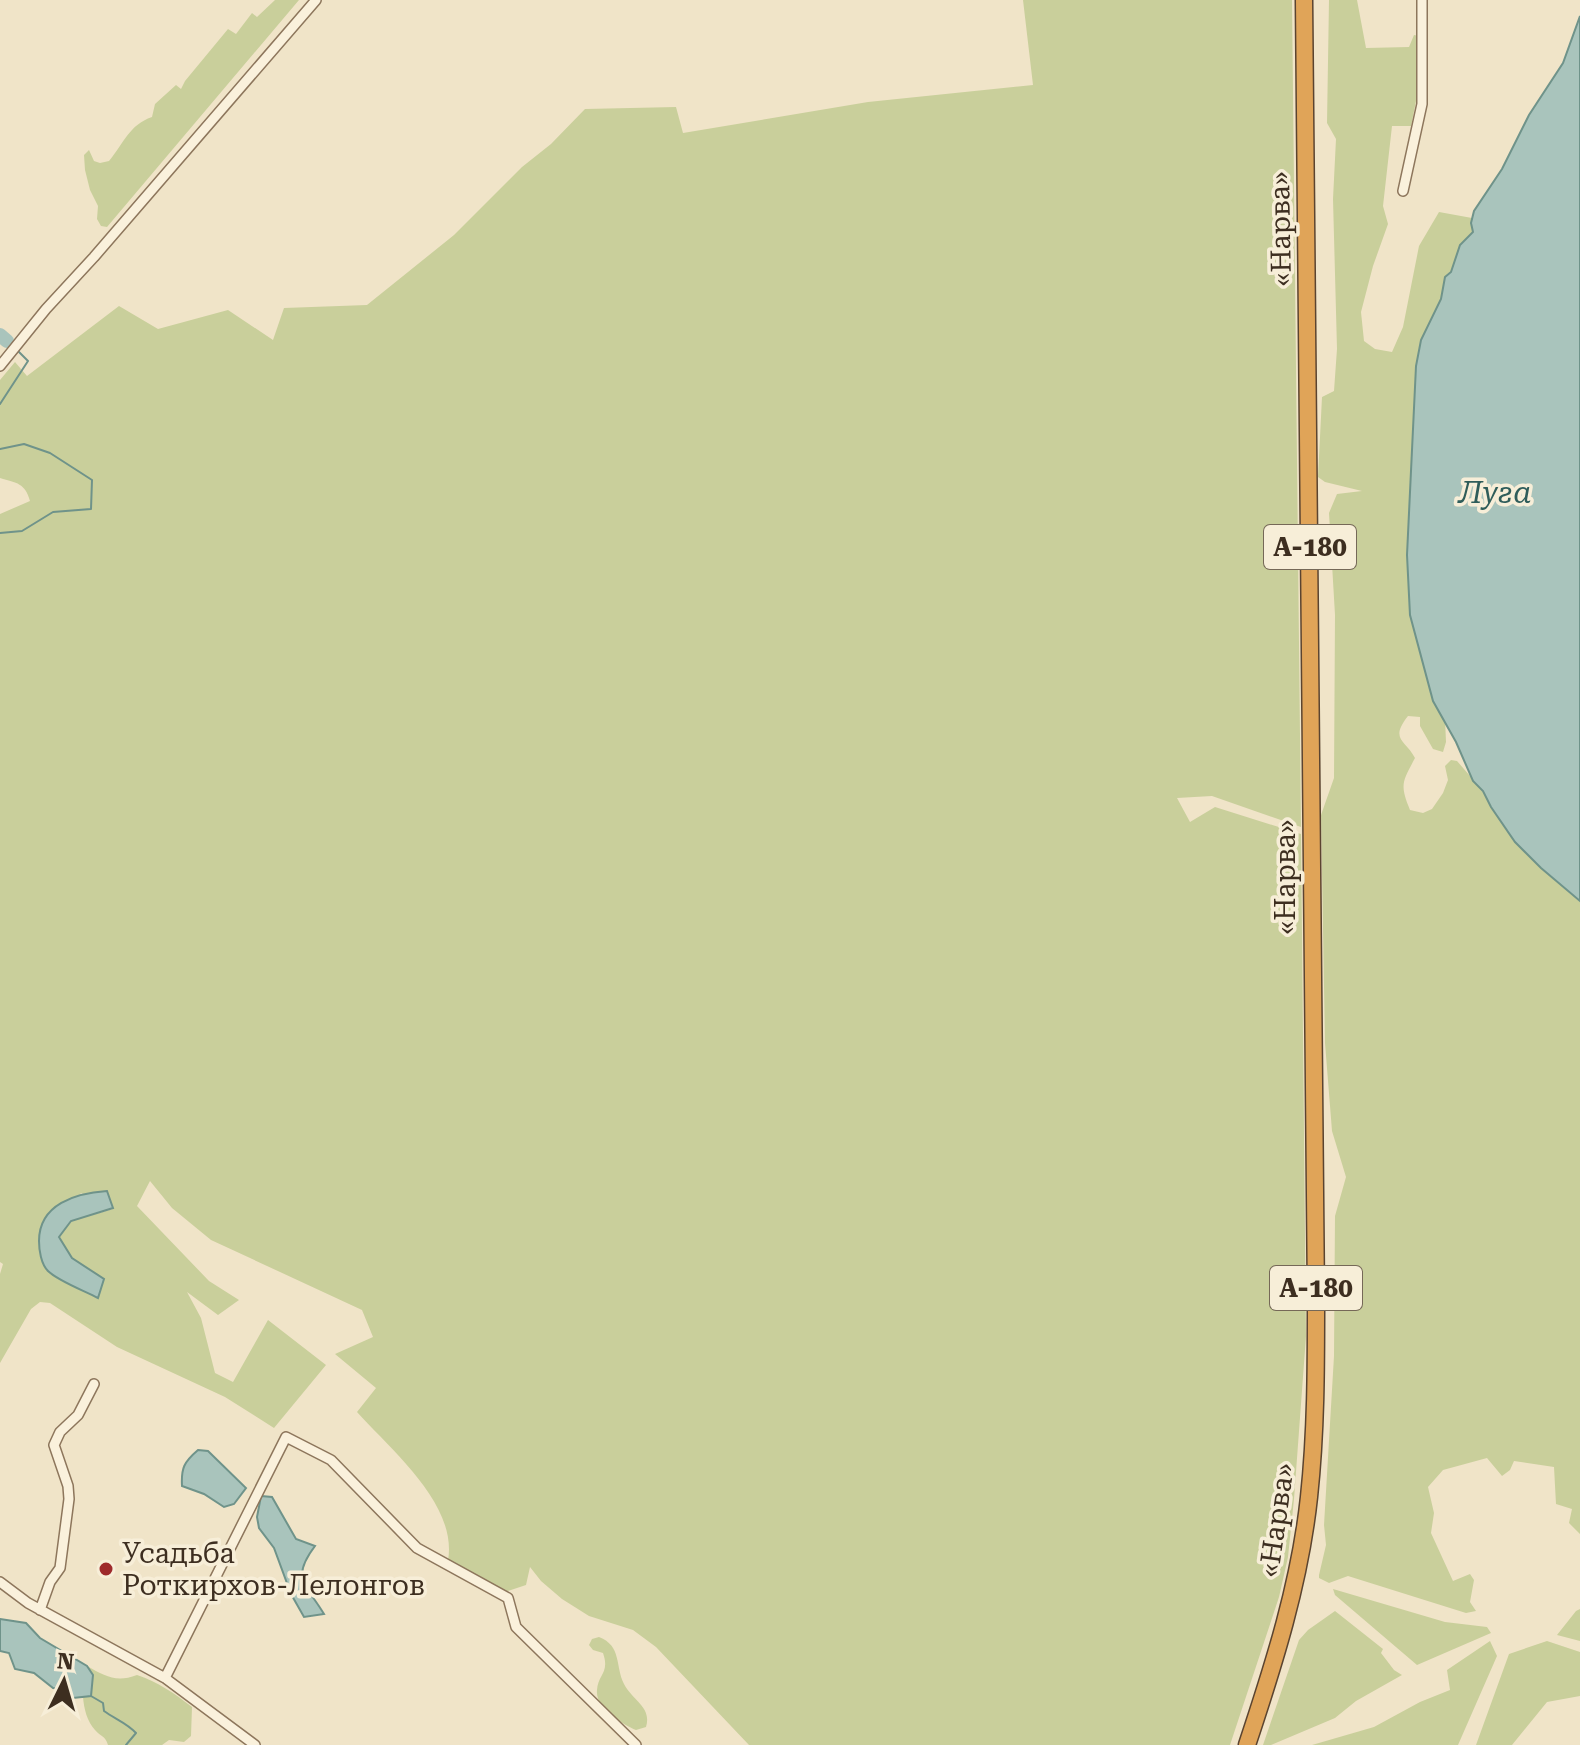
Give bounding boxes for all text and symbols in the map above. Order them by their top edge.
street label: «Нарва» [1263,171,1298,287]
water label: Луга [1457,475,1531,510]
road number: А-180 [1264,525,1356,569]
street label: «Нарва» [1269,820,1302,934]
road number: А-180 [1270,1266,1362,1310]
street label: «Нарва» [1252,1461,1301,1579]
place label: Усадьба Роткирхов-Лелонгов [122,1537,425,1602]
marker: Усадьба Роткирхов-Лелонгов [97,1560,115,1578]
north arrow [24,1641,104,1721]
text: N [56,1648,75,1675]

